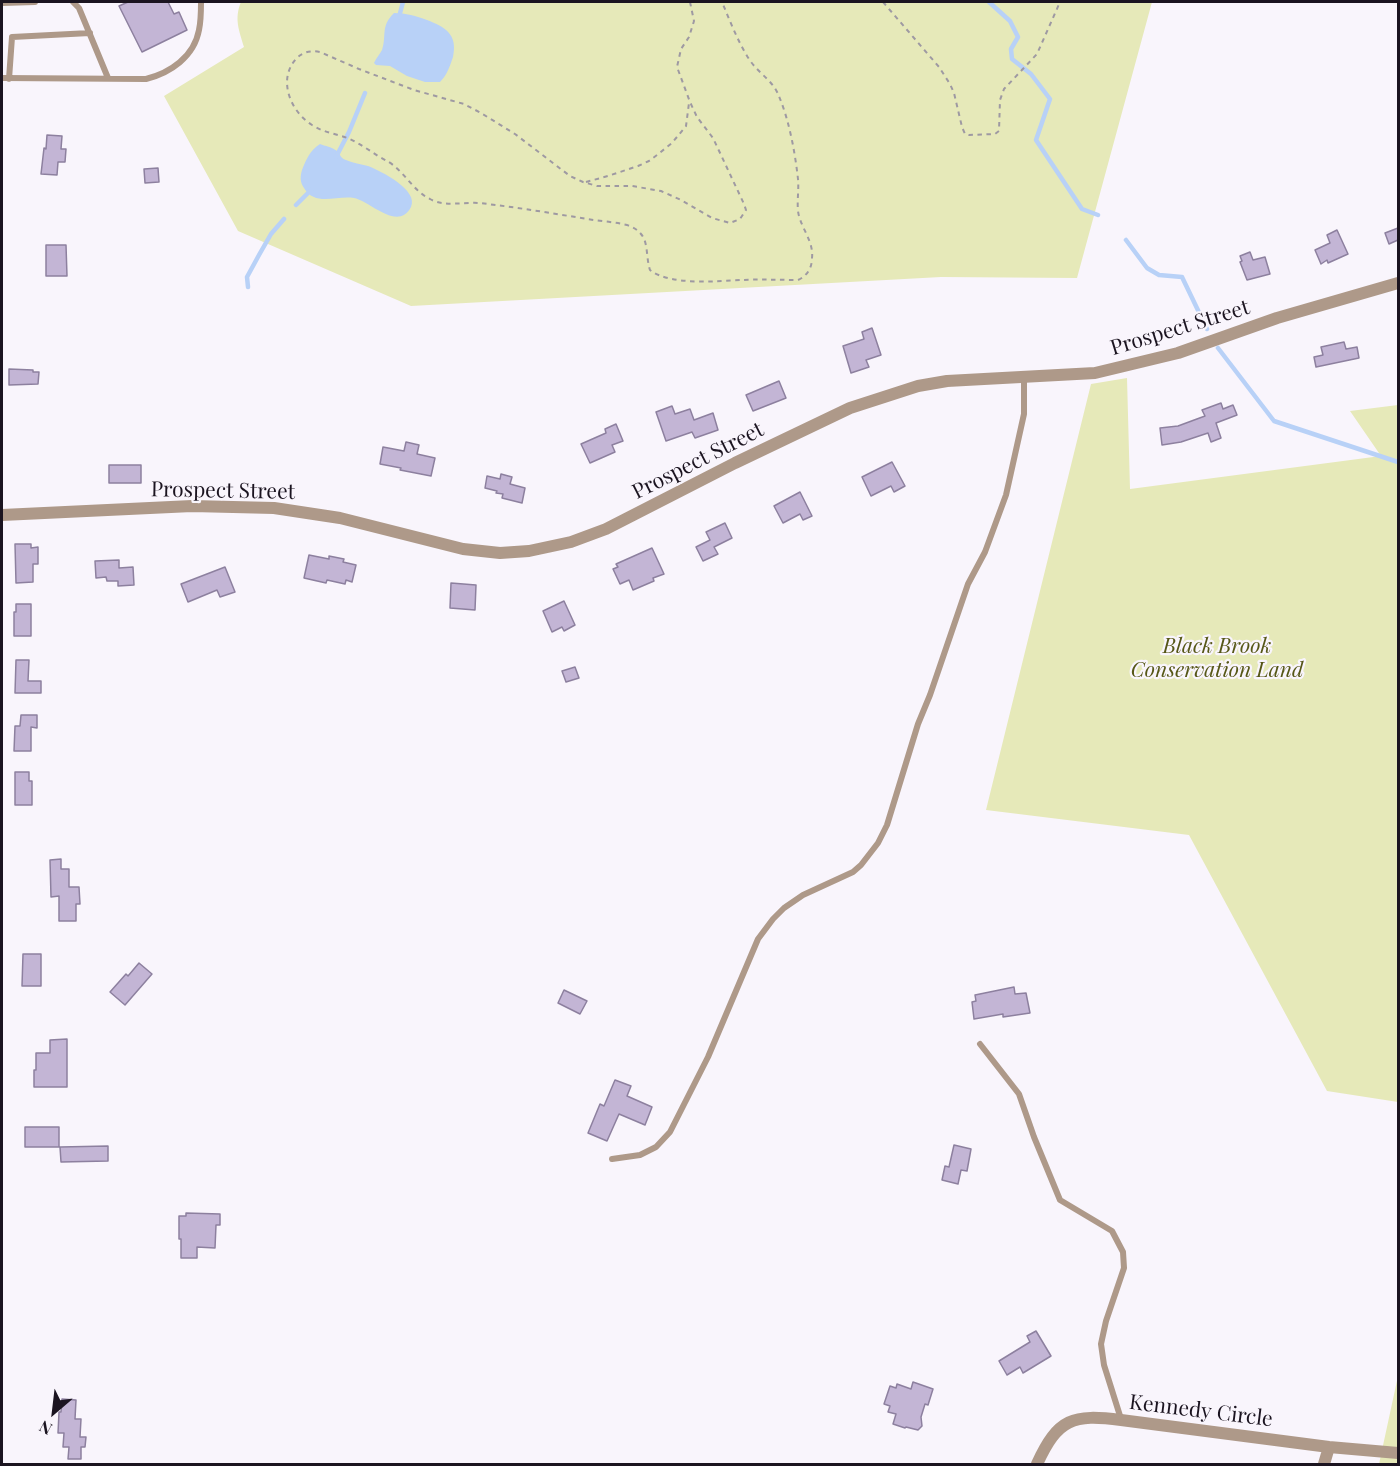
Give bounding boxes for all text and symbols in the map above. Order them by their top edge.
street label: Prospect Street [1107,295,1253,361]
street label: Prospect Street [628,417,768,505]
street label: Prospect Street [151,477,295,505]
park label: Black Brook Conservation Land [1131,633,1303,683]
north arrow [24,1382,84,1442]
street label: Kennedy Circle [1128,1390,1274,1432]
text: N [35,1416,55,1440]

